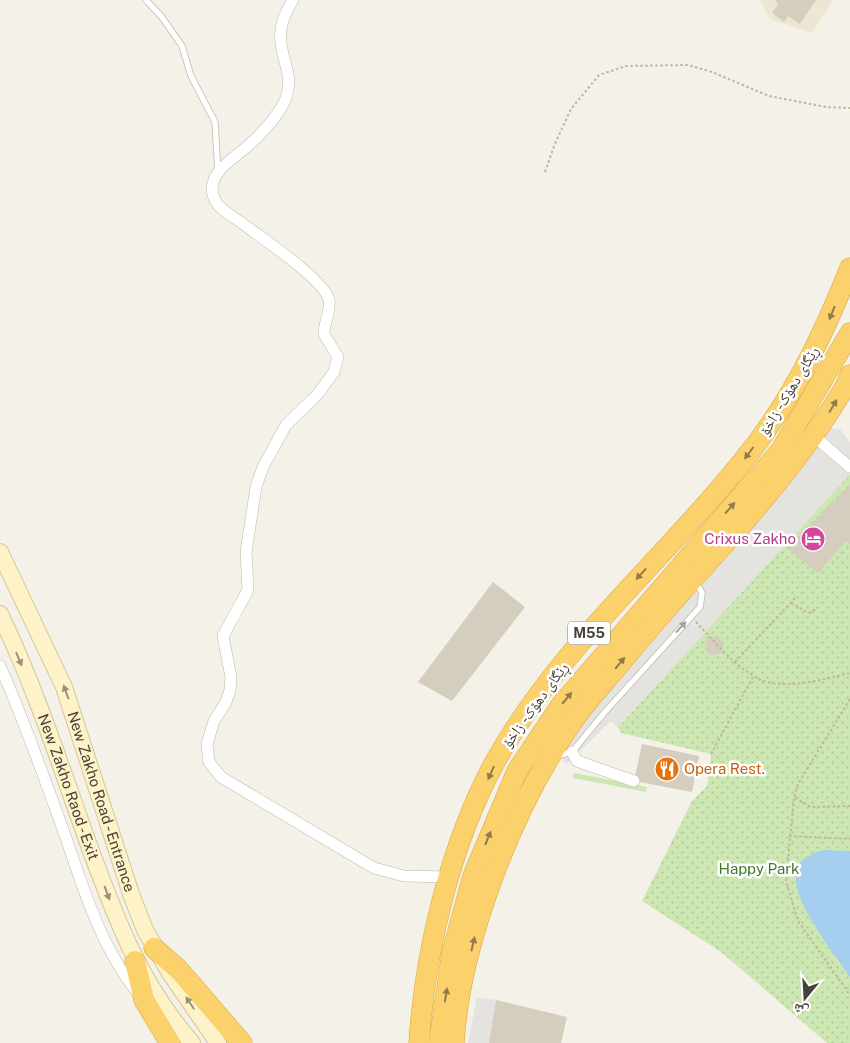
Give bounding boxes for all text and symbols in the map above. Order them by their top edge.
one-way arrow [827,306,835,321]
street label: ڕێگای دهۆک - زاخۆ [755,343,826,441]
one-way arrow [828,399,838,413]
one-way arrow [744,446,755,459]
one-way arrow [725,502,736,515]
hotel icon: Crixus Zakho [800,526,826,552]
place label: Crixus Zakho [704,530,796,547]
one-way arrow [635,568,647,580]
road number: M55 [568,622,610,644]
one-way arrow [675,622,687,634]
one-way arrow [16,652,24,666]
one-way arrow [615,657,626,670]
street label: ڕێگای دهۆک - زاخۆ [498,659,575,753]
one-way arrow [62,684,69,699]
one-way arrow [562,691,573,704]
street label: New Zakho Road - Entrance [64,709,139,894]
street label: New Zakho Raod - Exit [35,711,103,862]
restaurant icon: Opera Rest. [654,756,680,782]
place label: Opera Rest. [684,760,765,777]
one-way arrow [486,766,494,780]
one-way arrow [484,831,492,845]
park label: Happy Park [718,860,800,877]
one-way arrow [103,886,111,901]
one-way arrow [469,936,477,951]
north arrow [780,973,830,1023]
one-way arrow [442,986,450,1002]
one-way arrow [185,997,195,1010]
text: ش [791,999,811,1020]

